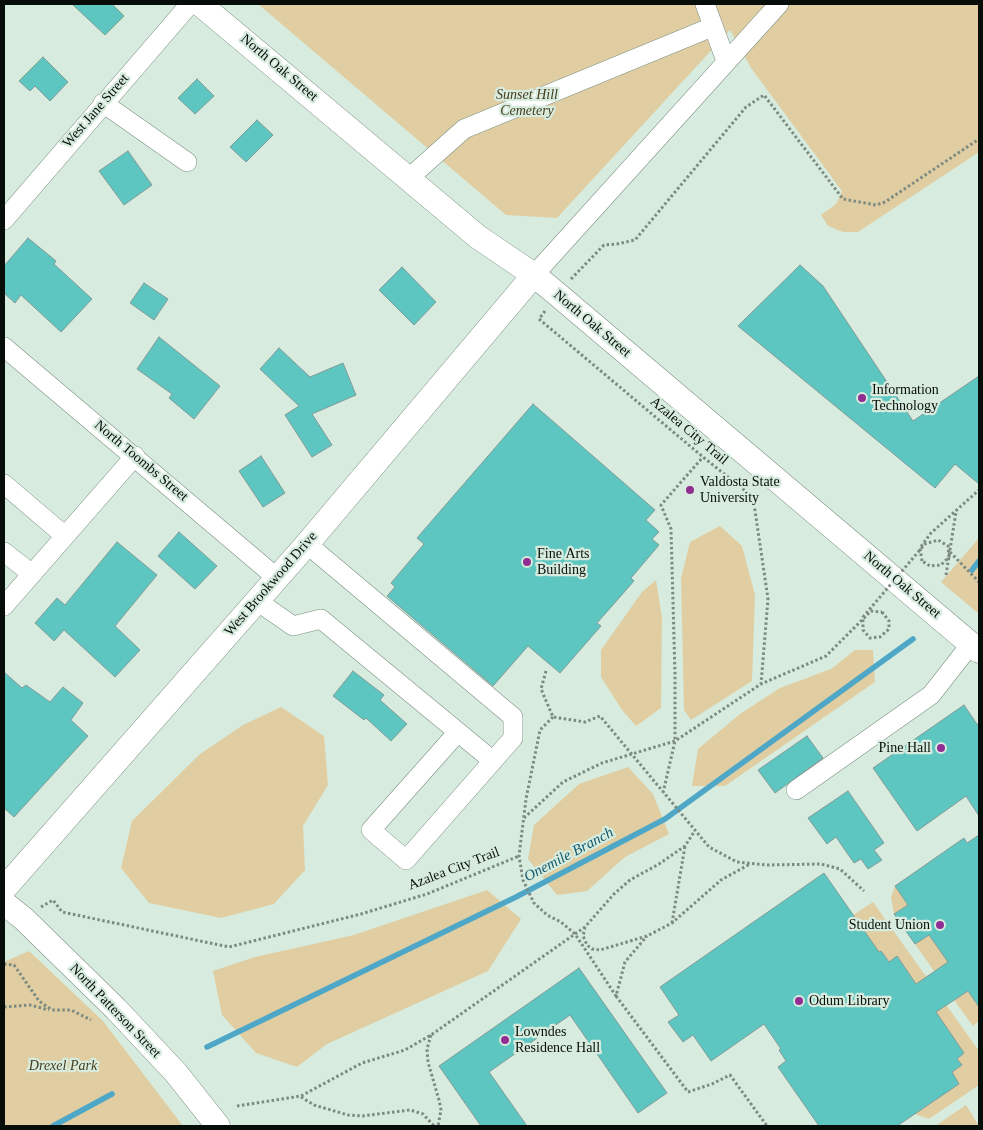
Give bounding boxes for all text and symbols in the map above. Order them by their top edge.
street label: North Oak Street [237,31,321,105]
street label: West Jane Street [59,71,133,151]
park label: Sunset Hill Cemetery [496,87,558,120]
street label: North Oak Street [550,287,634,361]
place label: Information Technology [872,382,939,414]
marker: Information Technology [856,392,868,404]
street label: Azalea City Trail [647,393,731,469]
street label: North Toombs Street [91,417,191,505]
place label: Valdosta State University [700,474,780,507]
marker: Valdosta State University [684,484,696,496]
street label: West Brookwood Drive [221,528,321,640]
place label: Fine Arts Building [537,546,590,578]
street label: North Oak Street [860,548,944,622]
marker: Fine Arts Building [521,556,533,568]
place label: Pine Hall [879,740,931,756]
marker: Pine Hall [935,742,947,754]
water label: Onemile Branch [521,824,617,886]
street label: Azalea City Trail [406,844,502,894]
place label: Student Union [849,917,930,933]
marker: Student Union [934,919,946,931]
street label: North Patterson Street [66,960,164,1062]
place label: Odum Library [809,993,889,1009]
marker: Odum Library [793,995,805,1007]
place label: Lowndes Residence Hall [515,1024,600,1056]
marker: Lowndes Residence Hall [499,1034,511,1046]
park label: Drexel Park [29,1058,97,1074]

